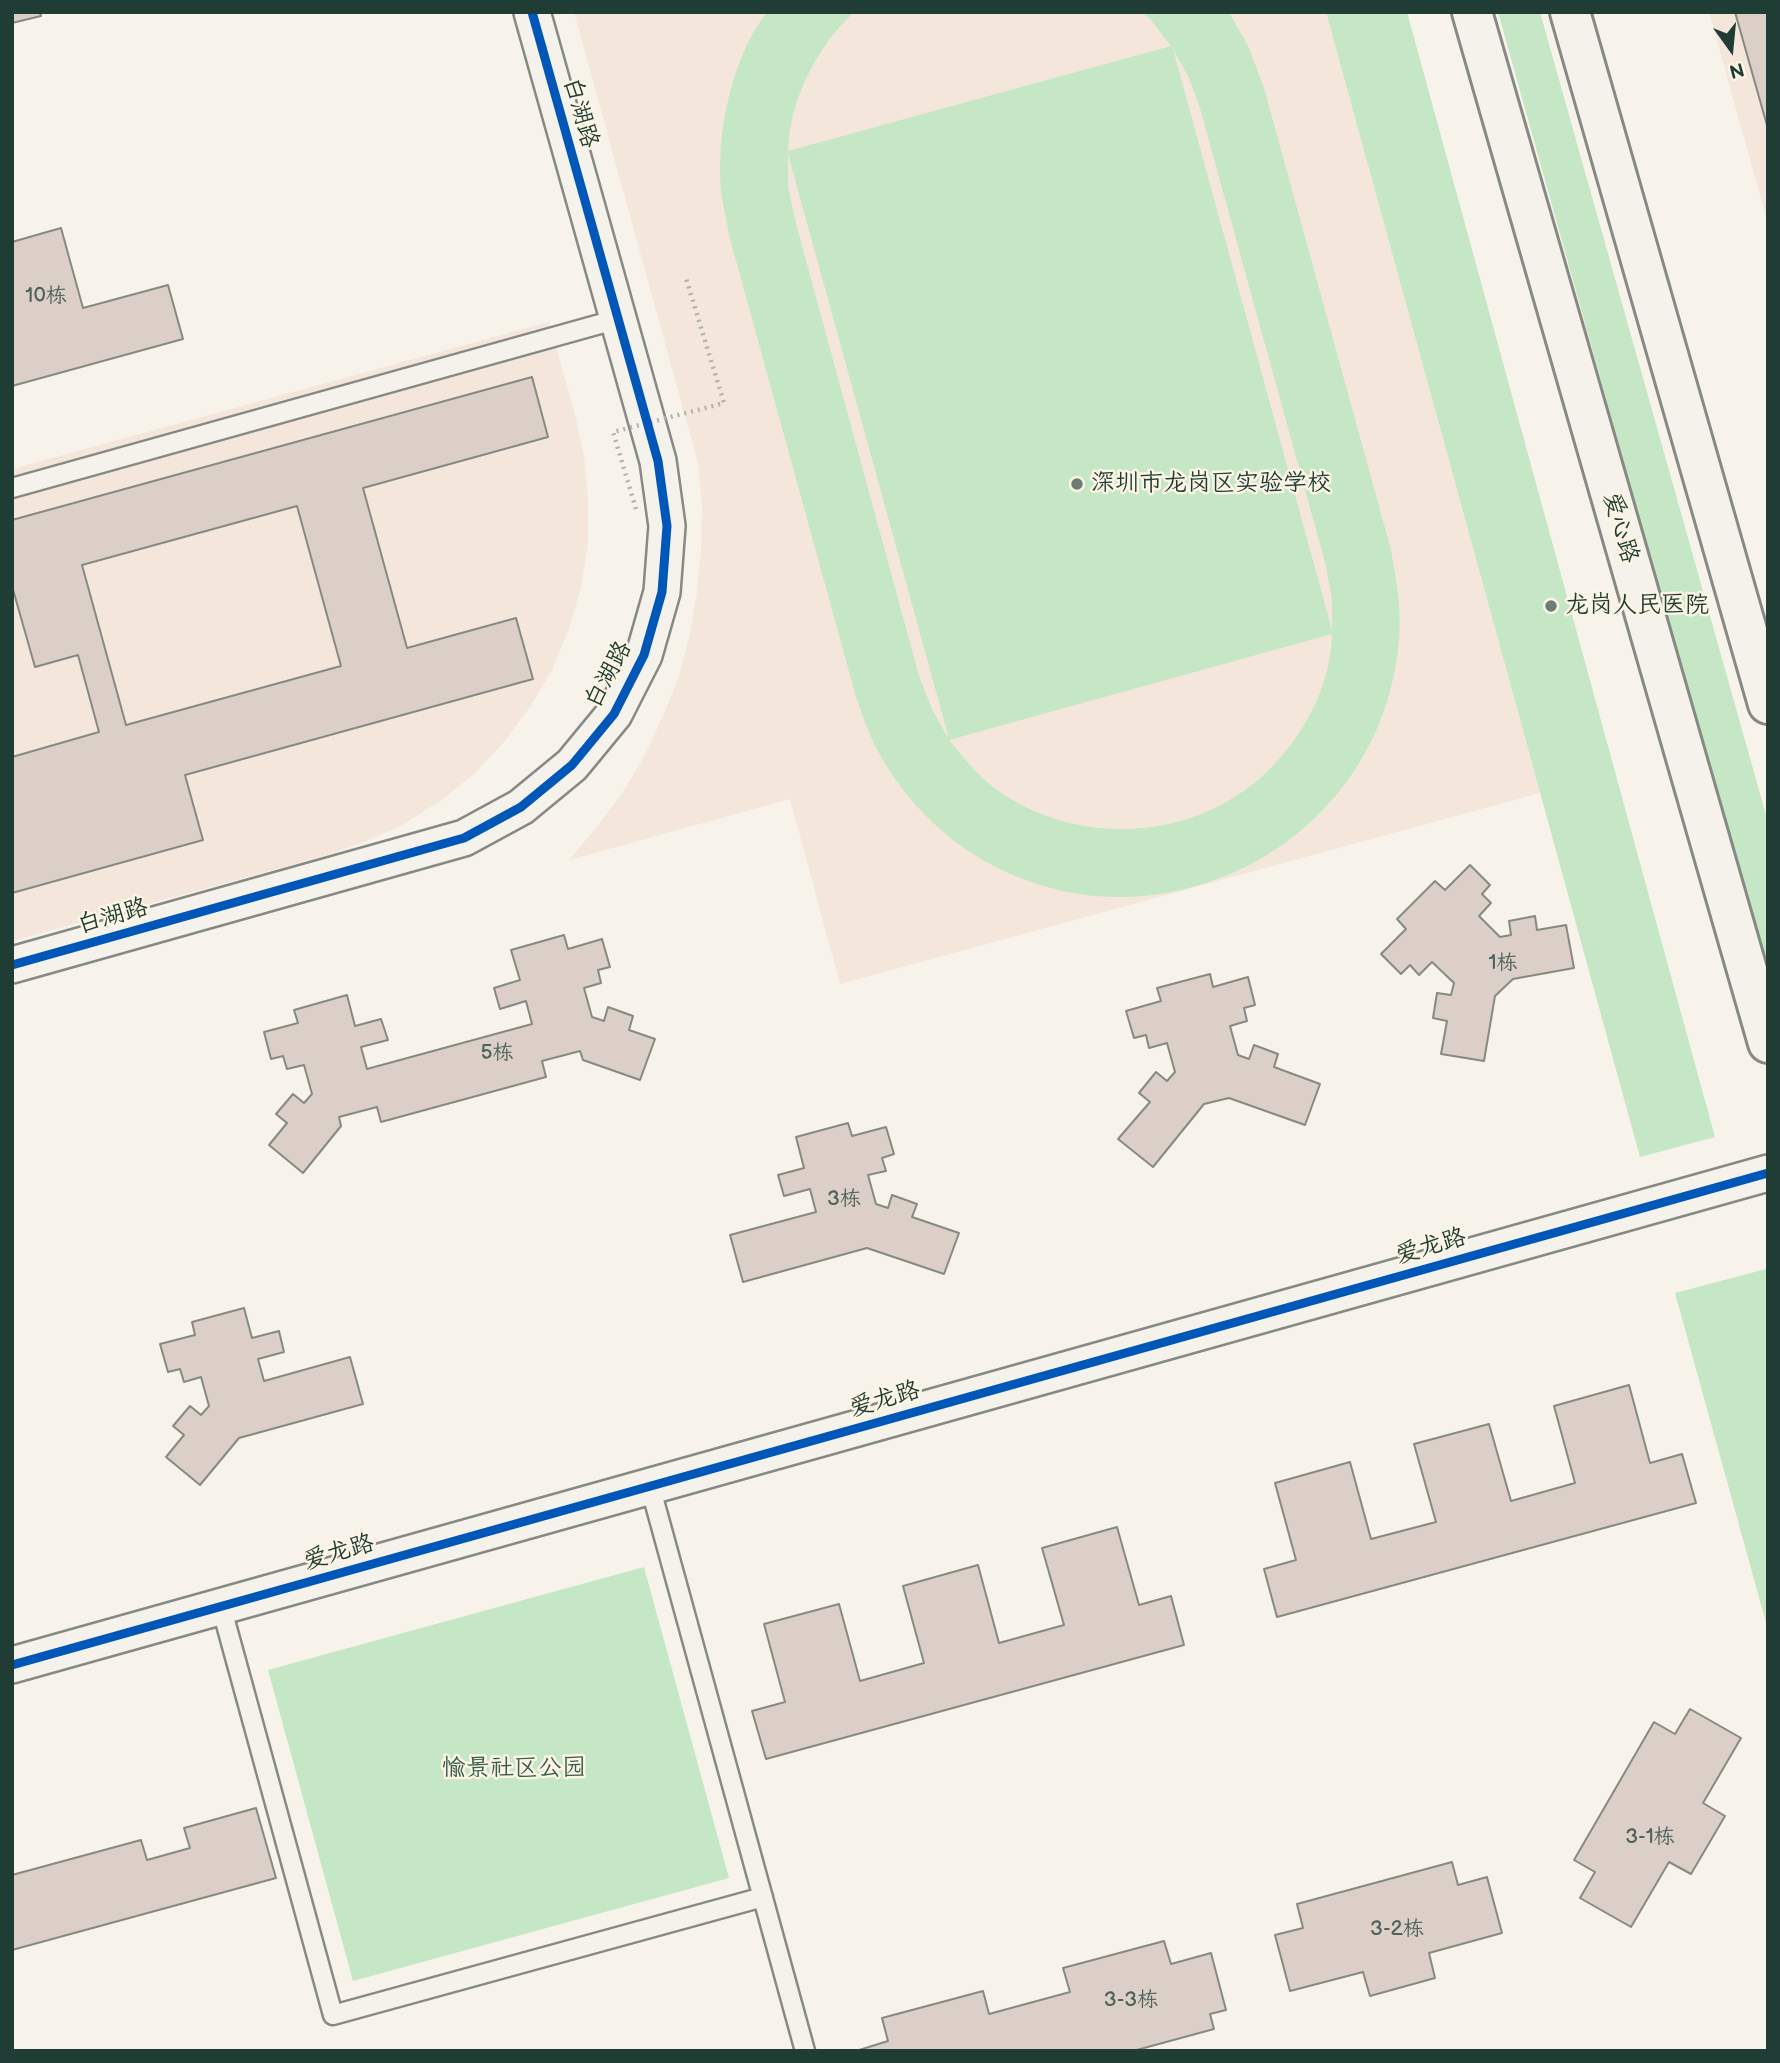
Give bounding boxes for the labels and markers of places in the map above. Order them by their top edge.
place label: 深圳市龙岗区实验学校 [1091,470,1331,498]
marker: 深圳市龙岗区实验学校 [1069,476,1085,492]
place label: 龙岗人民医院 [1565,592,1709,620]
marker: 龙岗人民医院 [1543,598,1559,614]

